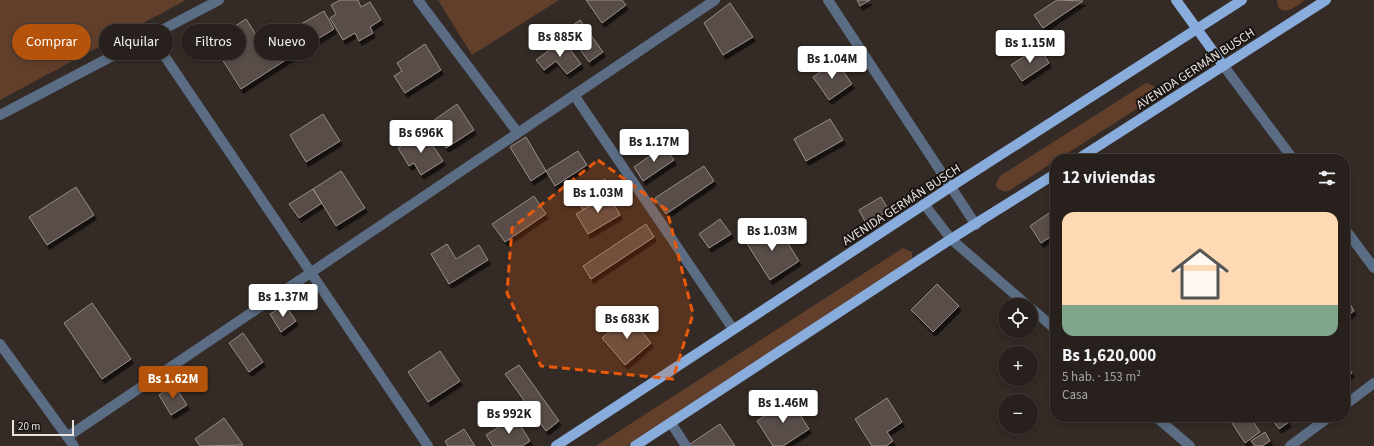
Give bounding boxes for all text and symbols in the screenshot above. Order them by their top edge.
chip: Comprar [12,24,91,60]
chip: Alquilar [99,24,173,60]
chip: Filtros [181,24,246,60]
chip: Nuevo [254,24,319,60]
pin: Bs 885K [523,24,597,58]
street label: AVENIDA GERMÁN BUSCH [1133,24,1258,114]
text: Bs 885K [538,28,582,46]
pin: Bs 1.15M [989,30,1071,64]
text: Bs 1.15M [1005,34,1055,52]
pin: Bs 1.04M [791,46,873,80]
text: Bs 1.04M [807,50,857,68]
pin: Bs 696K [384,120,458,154]
text: Bs 696K [399,124,443,142]
pin: Bs 1.17M [613,129,695,163]
text: Bs 1.17M [629,133,679,151]
street label: AVENIDA GERMÁN BUSCH [839,160,964,250]
text: 12 viviendas [1062,166,1155,190]
icon: filters [1316,167,1338,189]
pin: Bs 1.03M [557,180,639,214]
text: Bs 1.03M [573,184,623,202]
pin: Bs 1.03M [731,218,813,252]
text: Bs 1.03M [747,222,797,240]
icon: home [1164,238,1236,310]
pin: Bs 1.37M [242,284,324,318]
text: Bs 1.37M [258,288,308,306]
map controls [998,298,1038,434]
button: locate [998,298,1038,338]
pin: Bs 683K [590,306,664,340]
text: Bs 683K [605,310,649,328]
text: Bs 1,620,000 [1062,344,1156,368]
button: + [998,346,1038,386]
pin: Bs 1.62M [132,366,214,400]
text: 5 hab. · 153 m² [1062,368,1141,386]
text: Bs 1.62M [148,370,198,388]
text: Casa [1062,386,1088,404]
pin: Bs 1.46M [742,390,824,424]
text: Bs 1.46M [758,394,808,412]
button: − [998,394,1038,434]
pin: Bs 992K [472,401,546,435]
text: Bs 992K [487,405,531,423]
scale bar [12,418,74,437]
text: 20 m [18,419,40,434]

